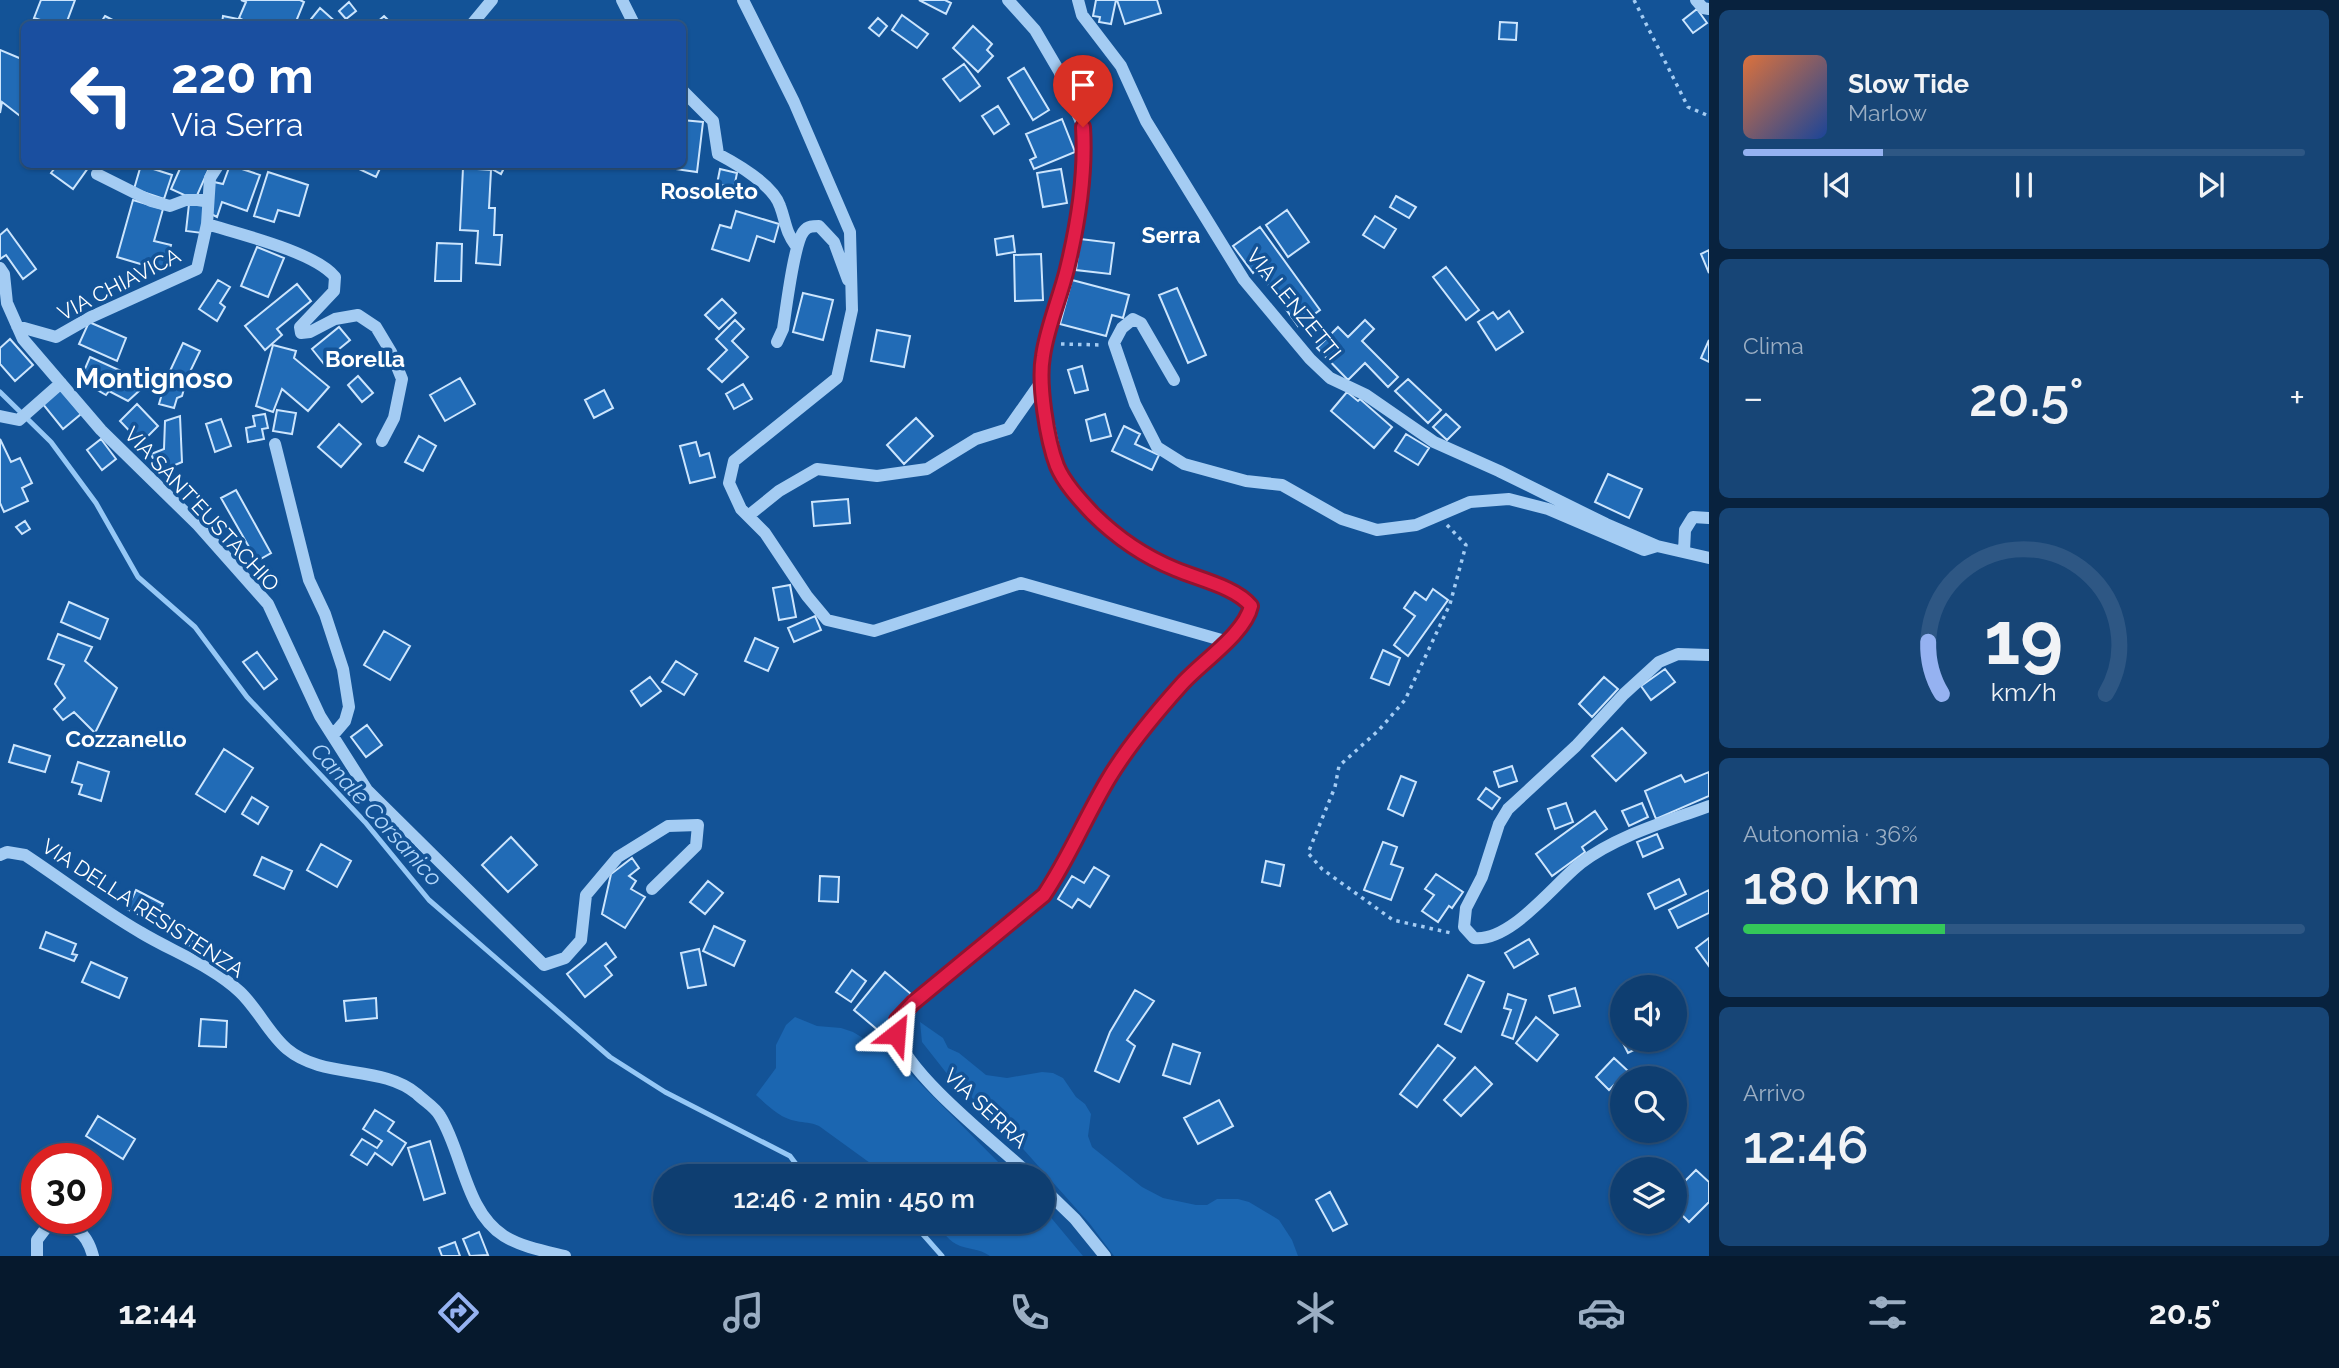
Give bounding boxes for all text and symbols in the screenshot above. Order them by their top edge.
text: 220 m [171,47,314,104]
icon: left [56,49,147,140]
pin [1053,55,1113,127]
icon: arrive [1064,66,1102,104]
text: Slow Tide [1848,69,1969,99]
text: Marlow [1848,99,1927,126]
text: Via Serra [171,106,303,143]
icon: previous [1818,166,1856,204]
icon: pause [2005,166,2043,204]
icon: next [2192,166,2230,204]
district label: Rosoleto [660,177,758,204]
district label: Serra [1142,221,1200,248]
street label: VIA CHIAVICA [53,242,185,326]
street label: VIA LENZETTI [1241,243,1347,365]
text: Clima [1743,332,1804,359]
district label: Borella [325,345,405,372]
district label: Montignoso [75,362,233,395]
text: 20.5° [1969,367,2084,428]
text: − [1743,375,1763,420]
text: + [2289,375,2305,420]
street label: VIA SANT'EUSTACHIO [119,422,285,596]
text: 19 [1985,596,2063,681]
text: km/h [1991,677,2057,707]
district label: Cozzanello [65,725,187,752]
water label: Canale Corsanico [306,737,448,891]
text: Autonomia · 36% [1743,820,1918,847]
street label: VIA DELLA RESISTENZA [37,833,249,983]
text: 180 km [1743,855,1920,916]
map controls [1610,975,1687,1234]
button: sound [1610,975,1687,1052]
position arrow [859,997,933,1071]
street label: VIA SERRA [939,1063,1033,1153]
button: search [1610,1066,1687,1143]
text: Arrivo [1743,1079,1805,1106]
text: 12:46 [1743,1114,1869,1175]
speed limit sign: 30 [21,1143,112,1234]
button: layers [1610,1157,1687,1234]
text: 12:46 · 2 min · 450 m [733,1184,975,1214]
icon: directions [434,1288,483,1337]
icon: music [719,1288,768,1337]
icon: phone [1005,1288,1054,1337]
icon: climate [1291,1288,1340,1337]
icon: car [1577,1288,1626,1337]
icon: filters [1863,1288,1912,1337]
text: 12:44 [118,1294,197,1331]
text: 20.5° [2149,1294,2221,1331]

